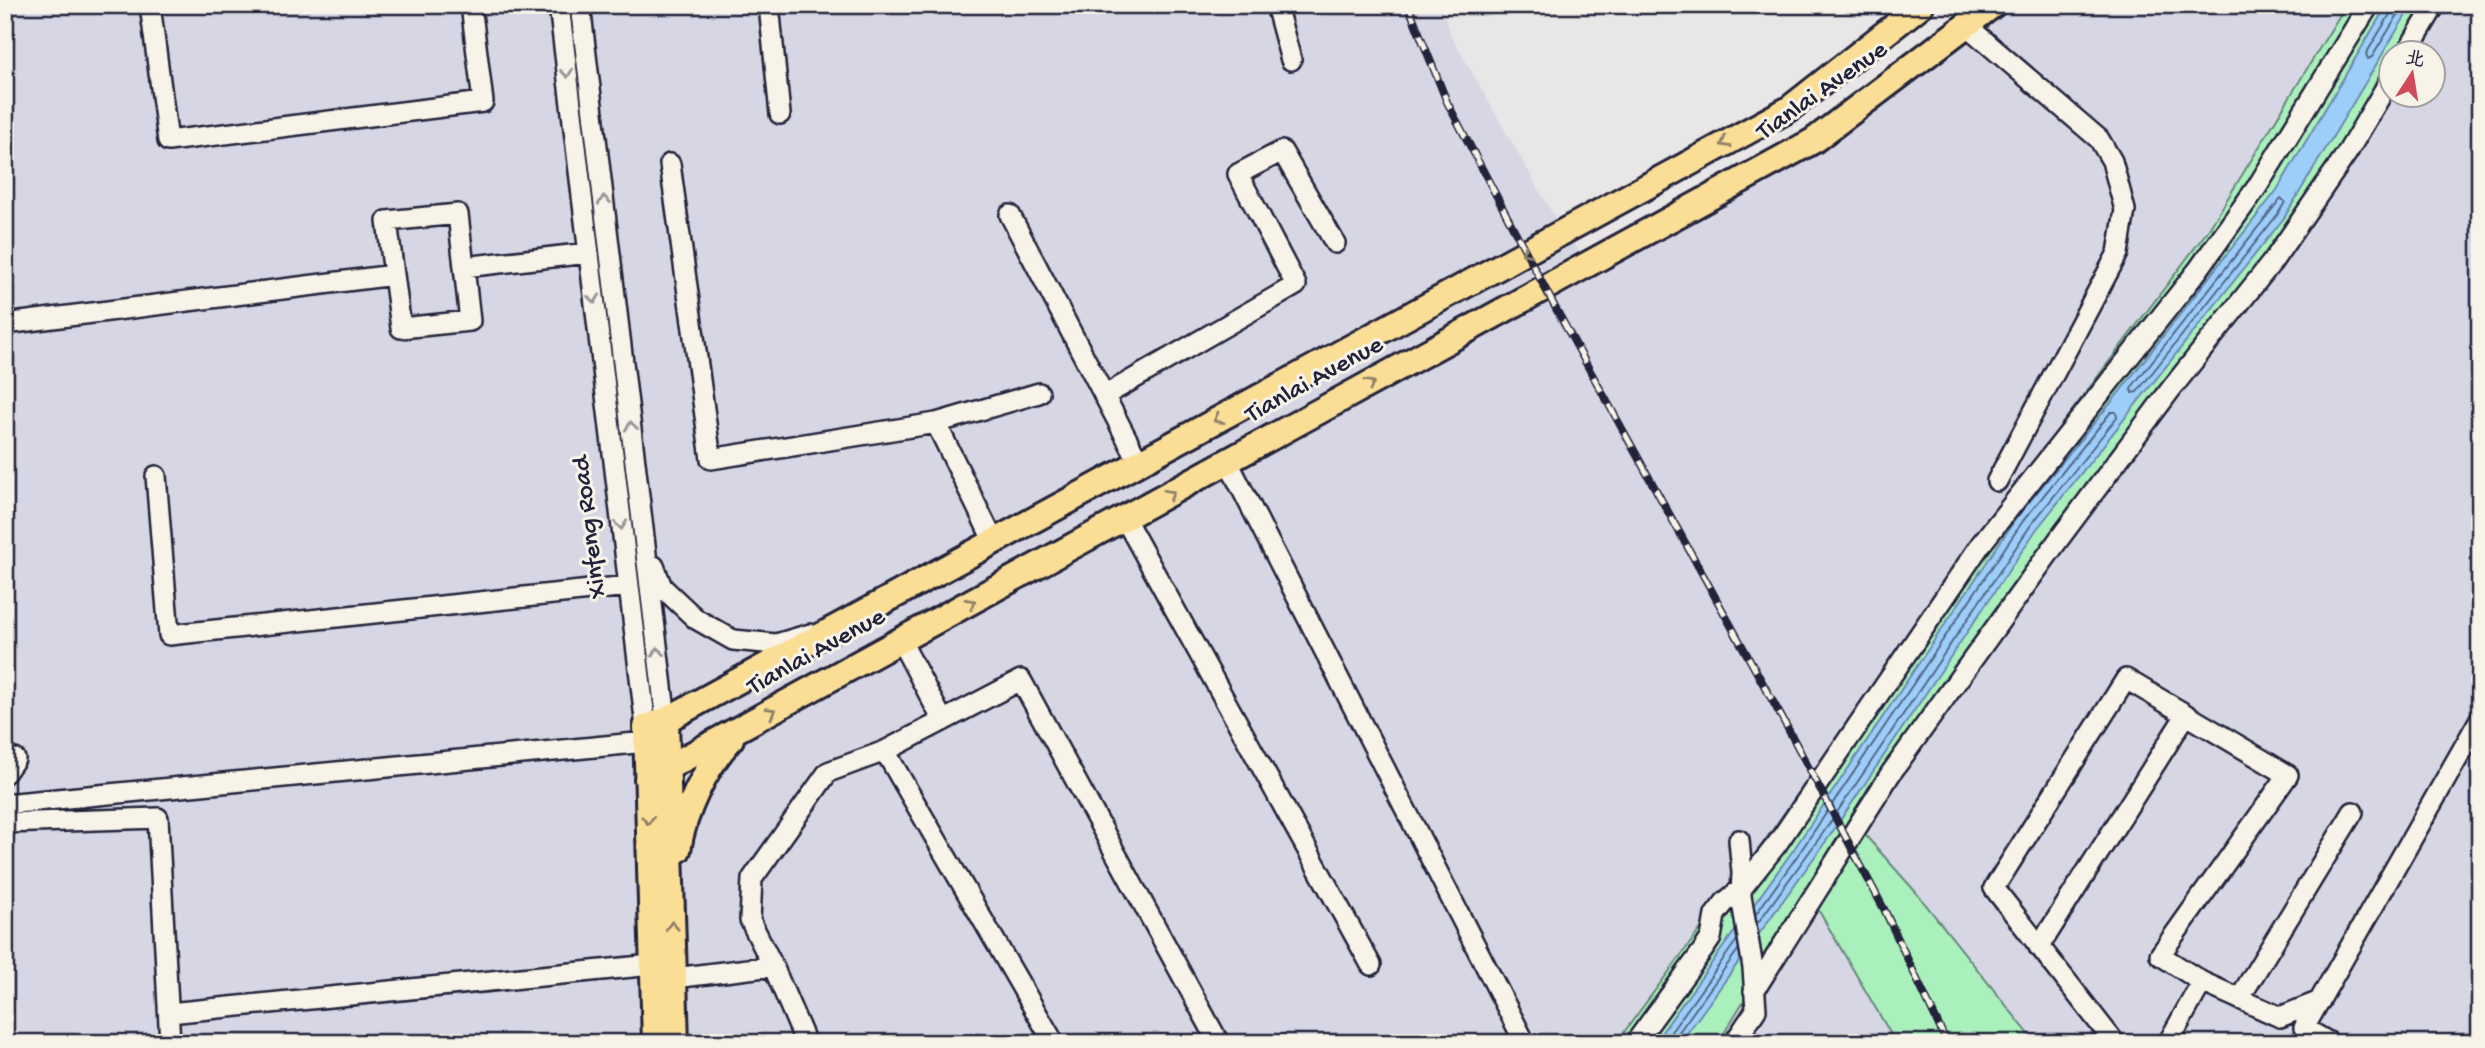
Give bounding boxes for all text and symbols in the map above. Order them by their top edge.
street label: Tianlai Avenue [1750,35,1895,150]
north arrow [2376,38,2446,108]
text: 北 [2403,48,2426,74]
one-way arrow [559,67,574,79]
one-way arrow [1720,135,1733,148]
one-way arrow [596,194,611,206]
one-way arrow [1520,244,1533,257]
one-way arrow [586,293,601,305]
street label: Tianlai Avenue [1239,330,1390,433]
one-way arrow [1363,379,1375,392]
one-way arrow [1213,411,1226,424]
one-way arrow [624,420,639,432]
street label: Xinfeng Road [567,452,615,601]
one-way arrow [1163,488,1176,502]
one-way arrow [613,520,628,531]
one-way arrow [964,598,976,611]
street label: Tianlai Avenue [741,602,892,705]
one-way arrow [651,646,666,658]
one-way arrow [764,707,777,720]
one-way arrow [640,815,655,826]
one-way arrow [665,920,680,931]

